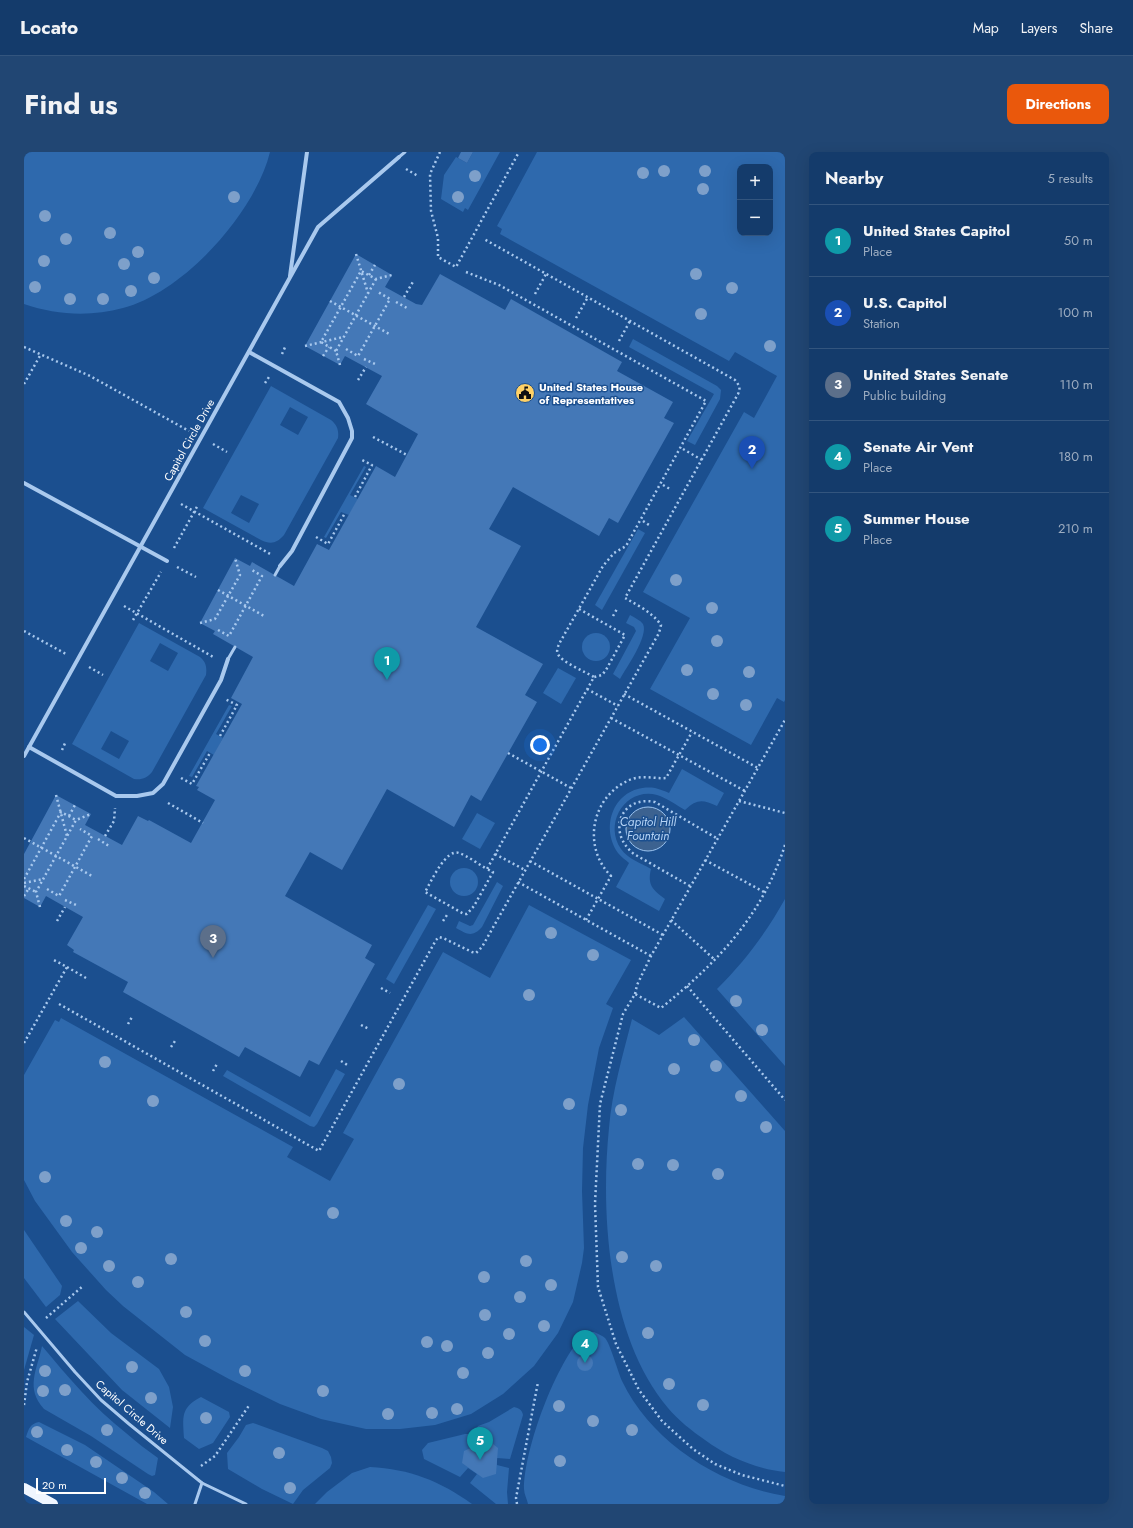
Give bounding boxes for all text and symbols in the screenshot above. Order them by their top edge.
text: Locato [20,14,78,41]
text: Map [973,18,999,38]
text: Layers [1021,18,1057,38]
text: Share [1079,18,1113,38]
text: Find us [24,84,118,125]
button: Directions [1007,84,1109,124]
map controls [737,164,773,236]
button: + [737,164,773,200]
text: Nearby [825,166,883,190]
text: 5 results [1047,169,1093,188]
button: − [737,200,773,236]
text: United States Capitol [863,220,1010,242]
text: 1 [835,231,841,250]
text: 50 m [1064,231,1093,250]
text: Place [863,242,892,261]
text: U.S. Capitol [863,292,947,314]
text: 2 [834,303,842,322]
text: 100 m [1058,303,1093,322]
text: Station [863,314,900,333]
text: United States Senate [863,364,1008,386]
text: 3 [834,375,842,394]
text: 110 m [1059,375,1093,394]
place label: United States House of Representatives [539,379,643,408]
public building icon: United States House of Representatives [514,382,536,404]
text: Public building [863,386,946,405]
street label: Capitol Circle Drive [160,396,218,484]
pin: 2 [739,436,765,469]
text: Senate Air Vent [863,436,973,458]
text: 4 [833,447,843,466]
text: 180 m [1058,447,1093,466]
text: Place [863,458,892,477]
text: Summer House [863,508,970,530]
text: 5 [834,519,842,538]
text: 210 m [1058,519,1093,538]
text: Place [863,530,892,549]
pin: 1 [374,647,400,680]
your location [530,735,550,755]
water label: Capitol Hill Fountain [620,813,678,845]
pin: 3 [200,925,226,958]
pin: 4 [572,1330,598,1363]
street label: Capitol Circle Drive [92,1376,172,1448]
pin: 5 [467,1427,493,1460]
scale bar [36,1476,106,1495]
text: 20 m [42,1477,67,1493]

